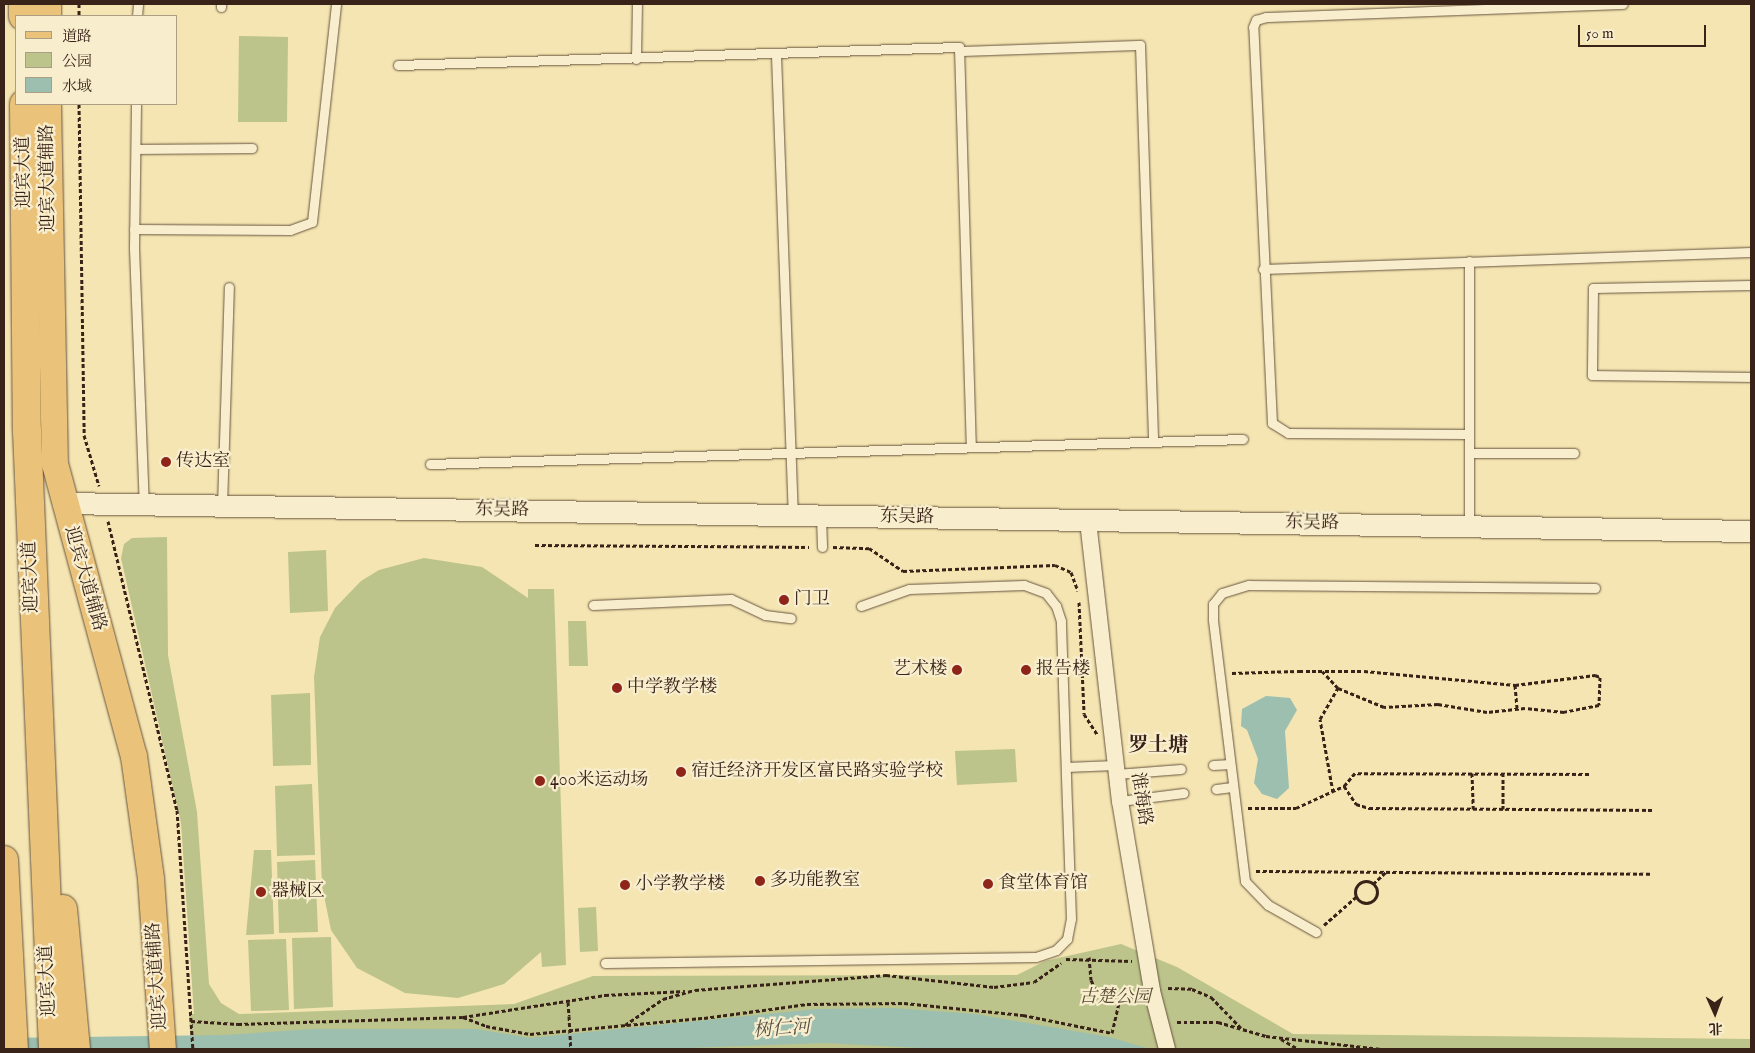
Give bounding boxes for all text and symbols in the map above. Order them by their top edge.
legend [15,15,178,105]
scale bar [1580,15,1708,47]
text: 50 m [1586,24,1614,43]
text: 道路 [62,27,92,46]
text: 公园 [62,52,92,71]
text: 水域 [62,77,92,96]
street label: 迎宾大道辅路 [37,124,61,232]
street label: 迎宾大道 [14,136,36,208]
place label: 传达室 [176,451,230,473]
marker: 传达室 [160,456,172,468]
street label: 东吴路 [475,500,529,522]
street label: 东吴路 [880,507,934,529]
street label: 东吴路 [1285,513,1339,535]
street label: 迎宾大道辅路 [59,524,109,634]
street label: 迎宾大道 [20,541,44,613]
place label: 门卫 [794,589,830,611]
marker: 门卫 [778,594,790,606]
place label: 艺术楼 [893,659,947,681]
place label: 报告楼 [1036,659,1090,681]
marker: 艺术楼 [951,664,963,676]
marker: 报告楼 [1020,664,1032,676]
place label: 中学教学楼 [627,677,717,699]
marker: 中学教学楼 [611,682,623,694]
district label: 罗土塘 [1128,733,1188,757]
place label: 宿迁经济开发区富民路实验学校 [691,761,943,783]
marker: 宿迁经济开发区富民路实验学校 [675,766,687,778]
place label: 400米运动场 [550,770,649,792]
street label: 淮海路 [1125,771,1155,827]
marker: 400米运动场 [534,775,546,787]
place label: 多功能教室 [770,870,860,892]
place label: 食堂体育馆 [998,873,1088,895]
place label: 小学教学楼 [635,874,725,896]
marker: 多功能教室 [754,875,766,887]
marker: 食堂体育馆 [982,878,994,890]
marker: 小学教学楼 [619,879,631,891]
place label: 器械区 [271,881,325,903]
marker: 器械区 [255,886,267,898]
street label: 迎宾大道辅路 [143,921,173,1031]
street label: 迎宾大道 [36,944,62,1018]
park label: 古楚公园 [1079,987,1151,1009]
north arrow [1690,988,1740,1038]
water label: 树仁河 [753,1017,811,1043]
text: 北 [1708,1019,1723,1037]

